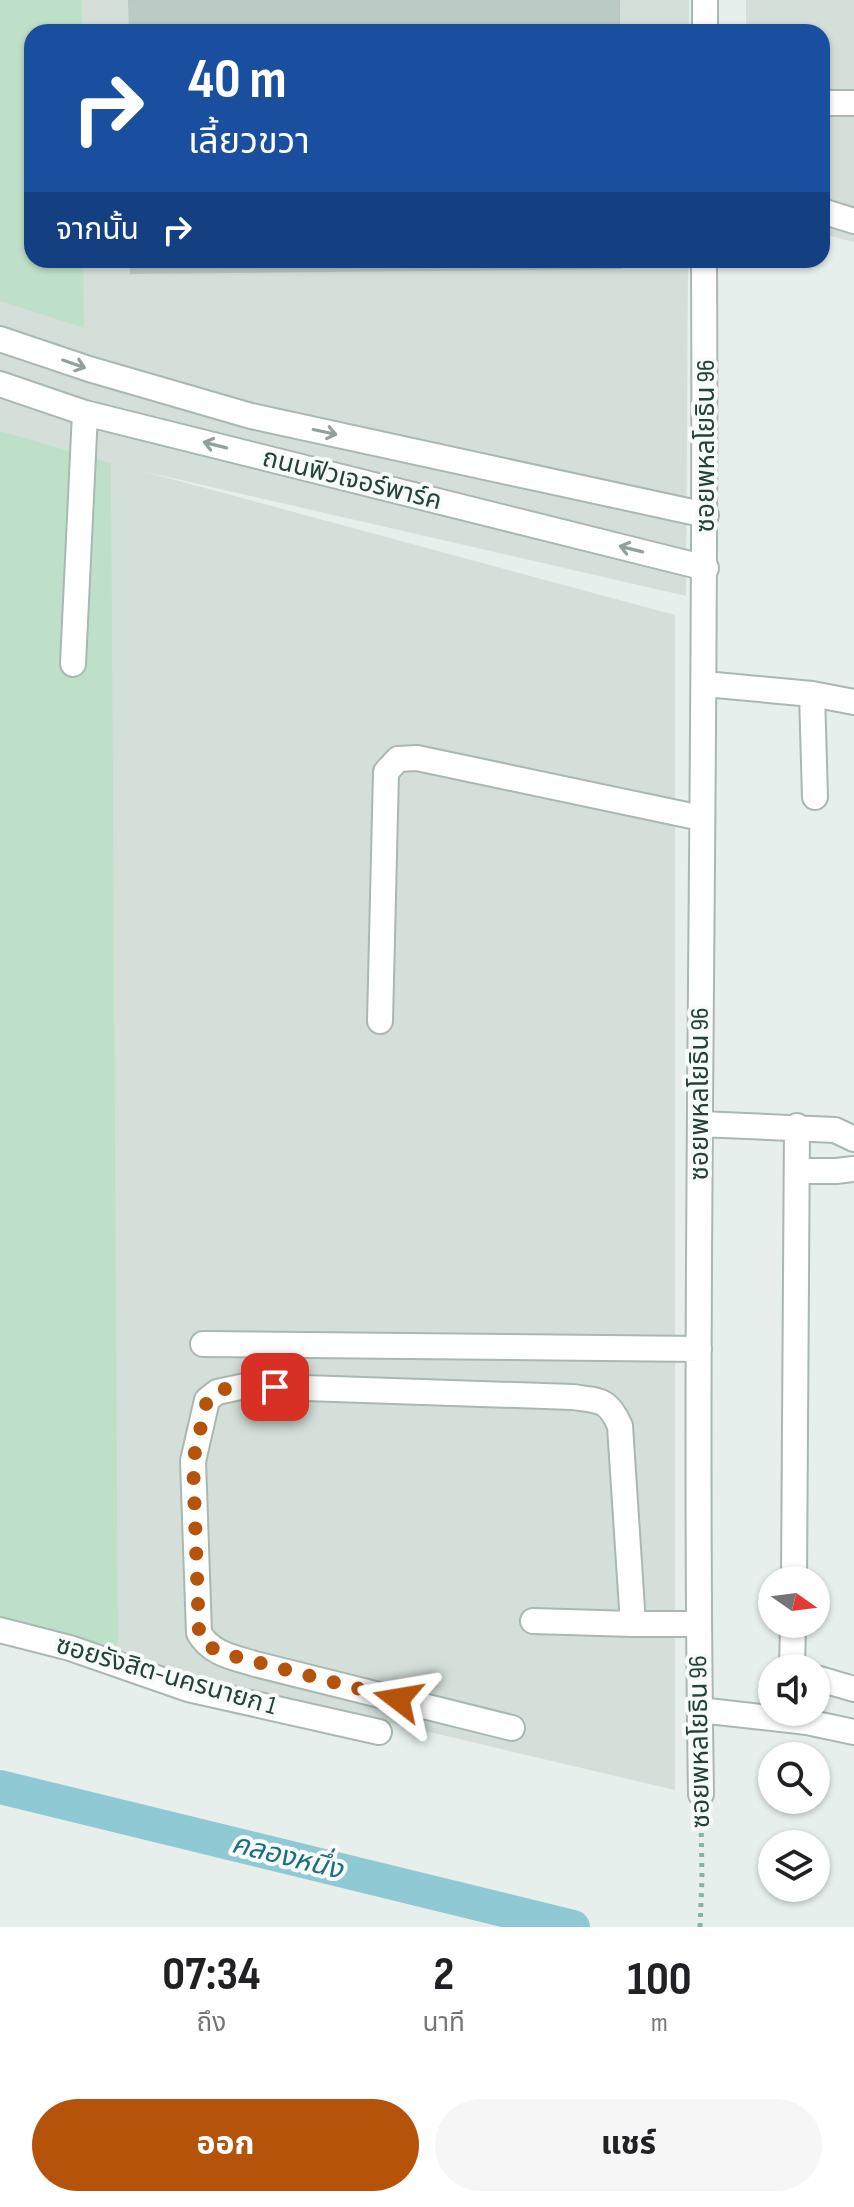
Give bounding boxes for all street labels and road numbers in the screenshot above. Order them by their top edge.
street label: ซอยพหลโยธิน 96 [691,360,722,532]
street label: ถนนฟิวเจอร์พาร์ค [259,443,445,517]
street label: ซอยพหลโยธิน 96 [685,1008,716,1180]
street label: ซอยรังสิต-นครนายก 1 [52,1630,280,1722]
street label: ซอยพหลโยธิน 96 [683,1655,717,1829]

